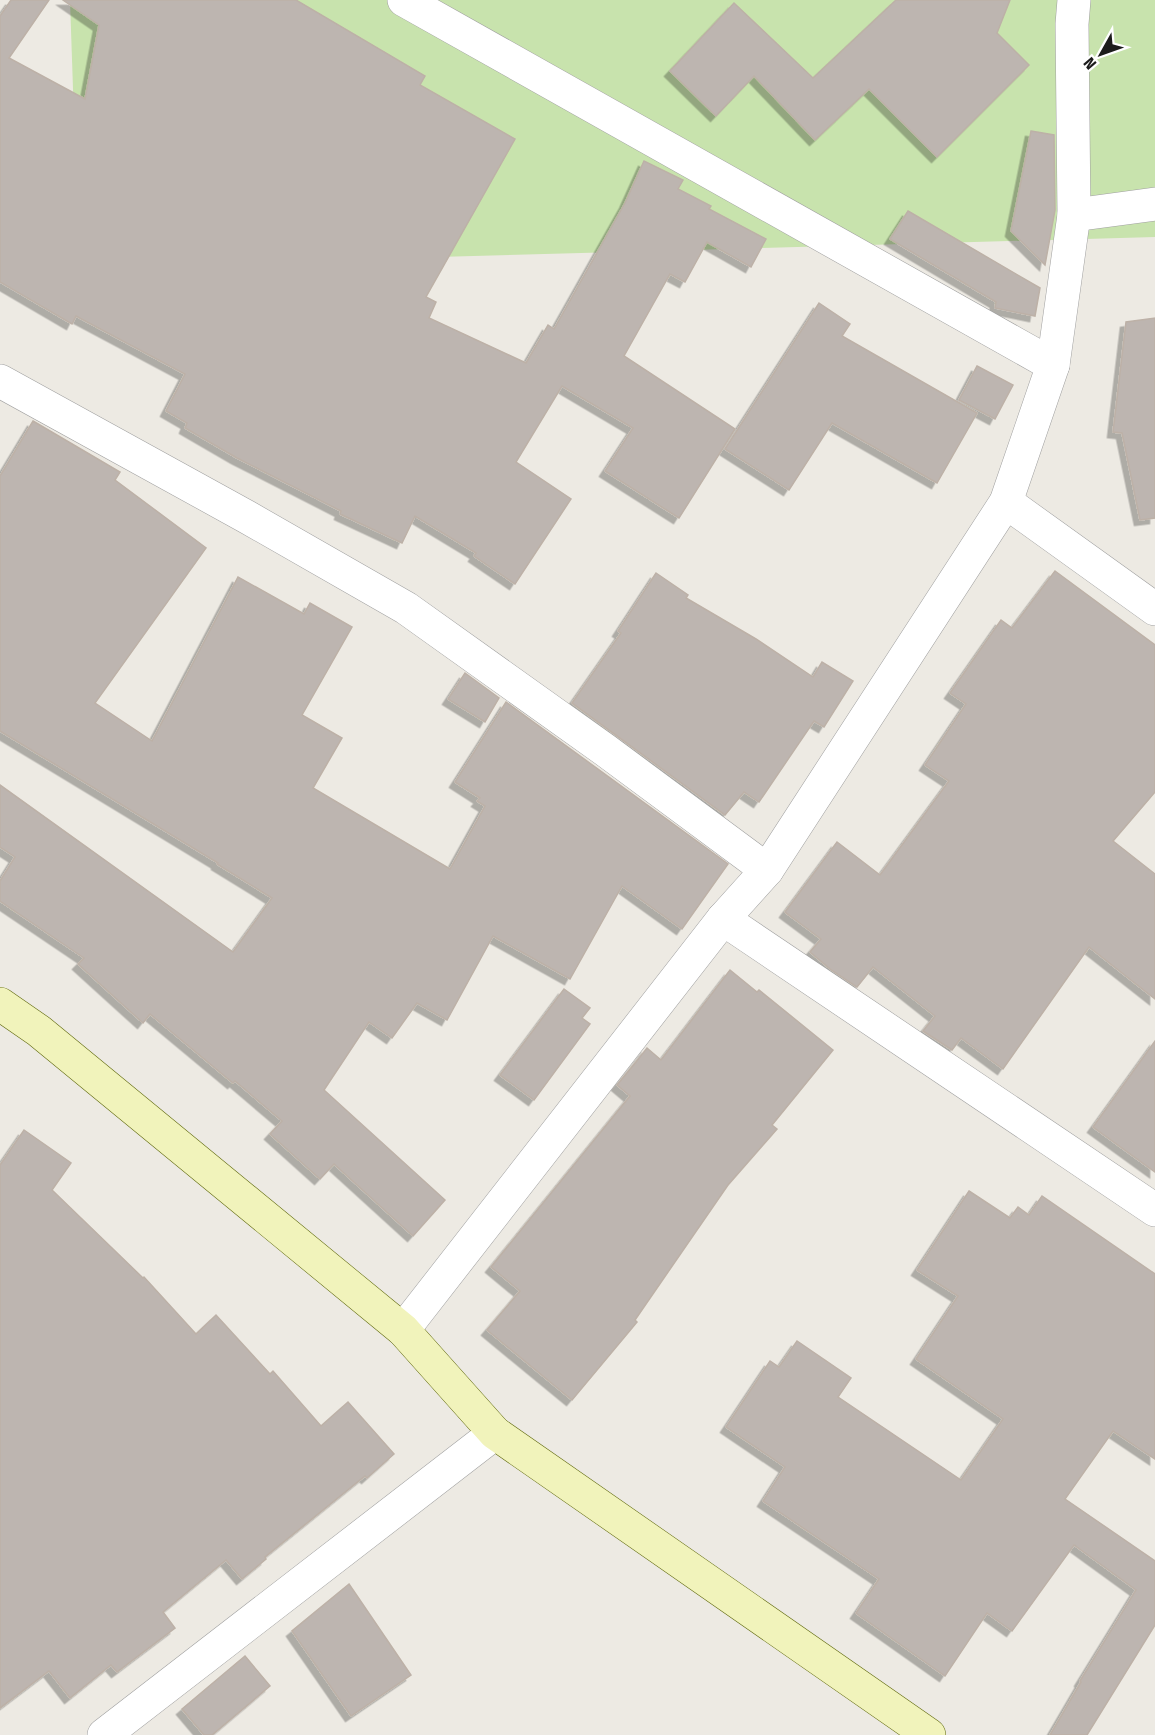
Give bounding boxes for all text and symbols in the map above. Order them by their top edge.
north arrow [1071,24,1131,84]
text: N [1080,54,1100,73]

